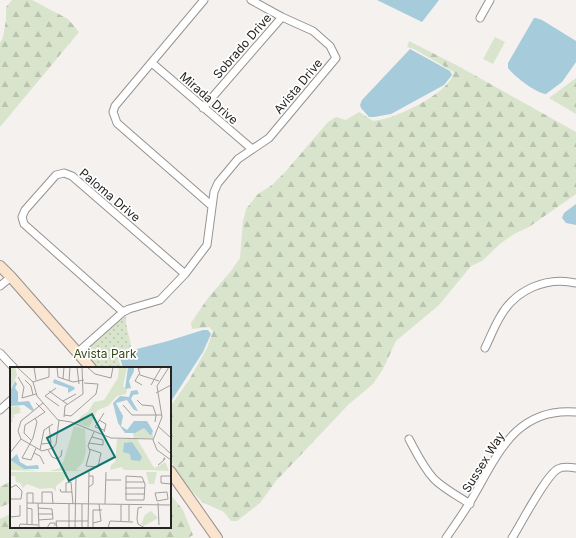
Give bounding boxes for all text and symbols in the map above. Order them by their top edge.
street label: Sobrado Drive [210,10,274,82]
street label: Avista Drive [271,55,325,117]
street label: Mirada Drive [177,69,241,127]
street label: Paloma Drive [76,165,144,225]
park label: Avista Park [73,346,137,361]
inset map [10,367,171,528]
street label: Sussex Way [458,429,508,495]

